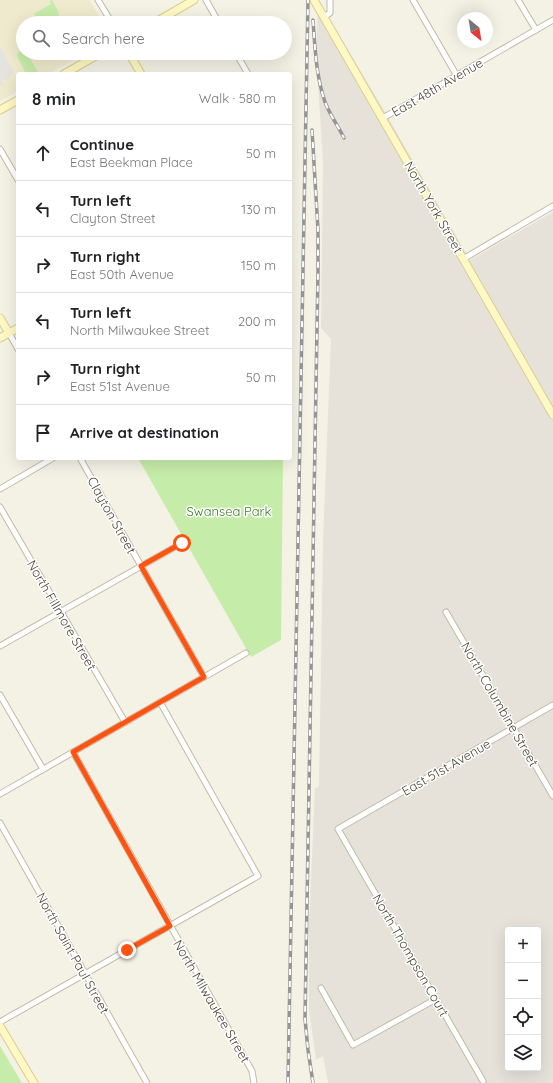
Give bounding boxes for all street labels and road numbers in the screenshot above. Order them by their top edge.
street label: East 48th Avenue [388,54,486,120]
street label: North York Street [401,158,467,256]
street label: Clayton Street [84,474,140,556]
street label: North Fillmore Street [24,557,100,673]
street label: North Columbine Street [458,639,542,769]
street label: East 51st Avenue [399,735,493,799]
street label: North Saint Paul Street [33,890,113,1016]
street label: North Thompson Court [369,891,453,1019]
street label: North Milwaukee Street [170,937,254,1065]

